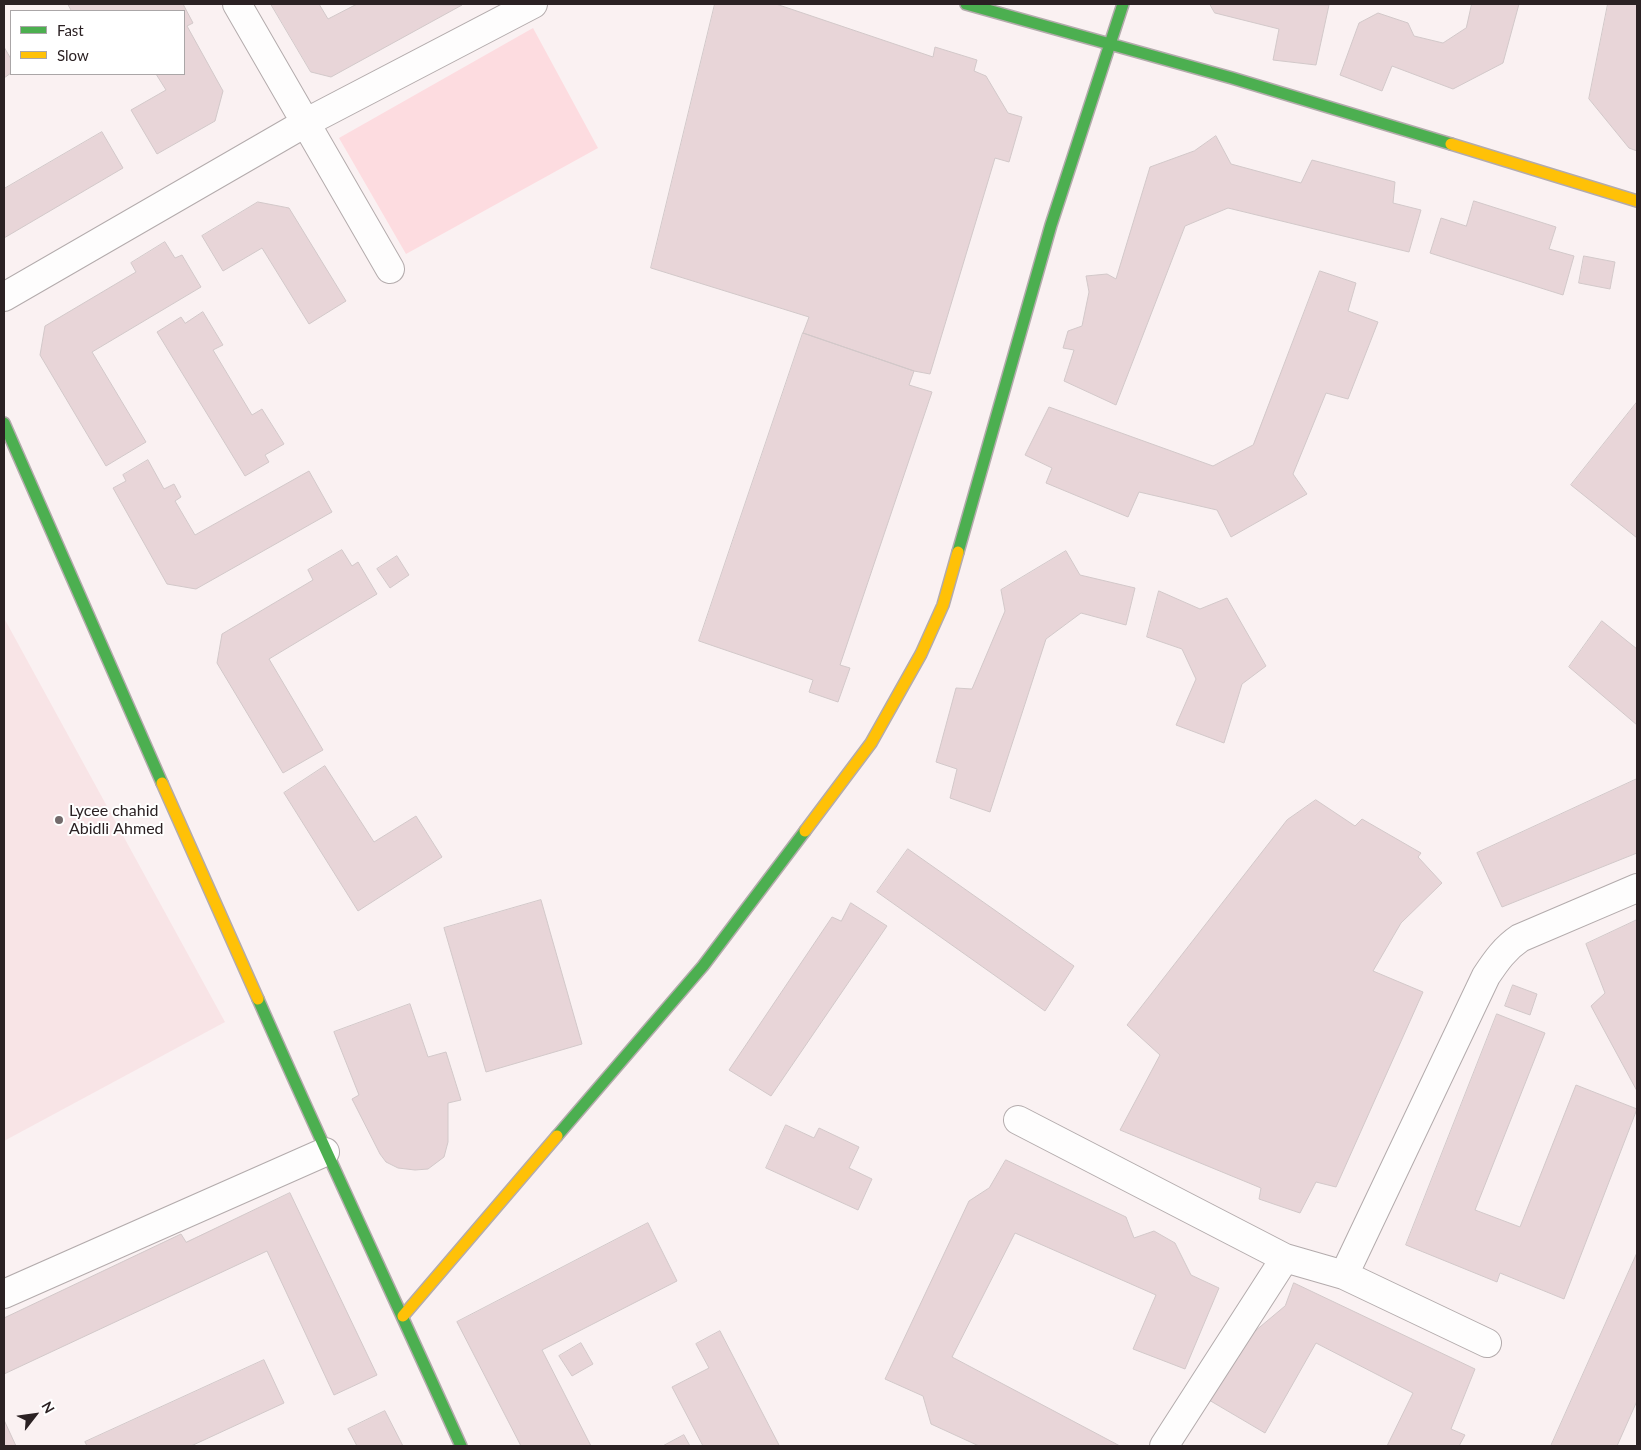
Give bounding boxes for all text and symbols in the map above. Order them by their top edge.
legend [10,10,185,75]
text: Fast [57,21,84,39]
text: Slow [57,46,89,64]
place label: Lycee chahid Abidli Ahmed [69,801,164,839]
marker: Lycee chahid Abidli Ahmed [53,814,65,826]
north arrow [10,1390,60,1440]
text: N [38,1398,58,1416]

